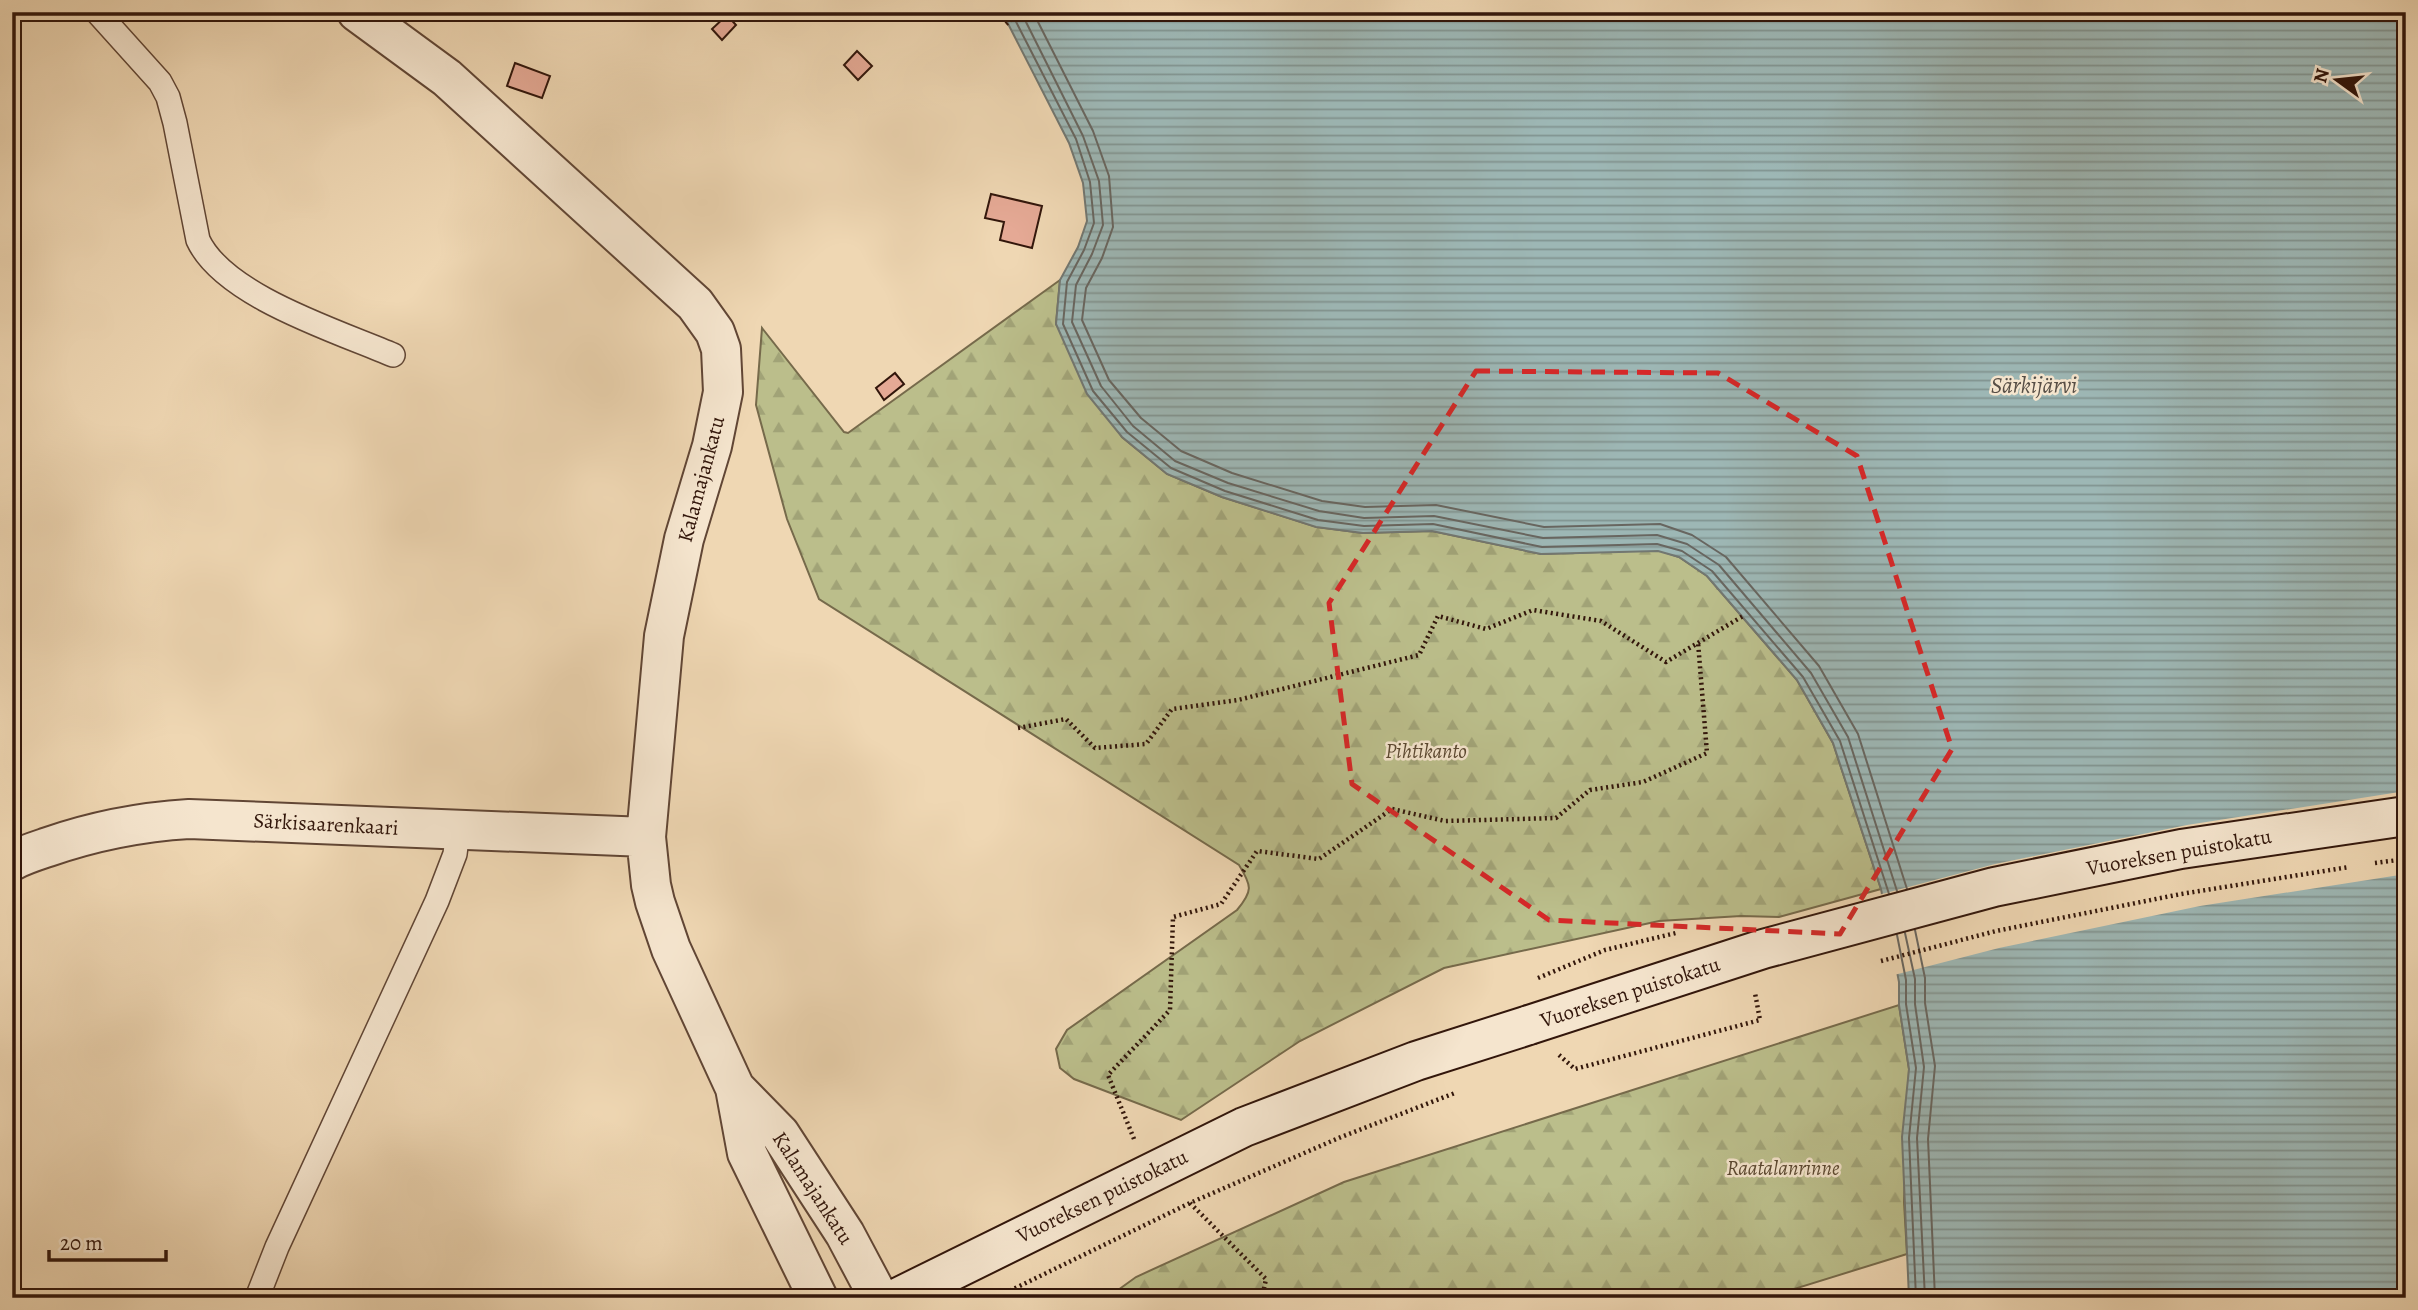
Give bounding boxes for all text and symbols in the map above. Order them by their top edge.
north arrow [2302,46,2372,116]
text: N [2307,66,2336,86]
water label: Särkijärvi [1991,370,2077,401]
street label: Kalamajankatu [671,412,731,545]
park label: Pihtikanto [1385,737,1467,765]
street label: Särkisaarenkaari [253,806,399,842]
street label: Vuoreksen puistokatu [2083,822,2274,882]
street label: Vuoreksen puistokatu [1536,950,1724,1035]
street label: Kalamajankatu [766,1126,860,1250]
street label: Vuoreksen puistokatu [1011,1142,1193,1250]
park label: Raatalanrinne [1726,1154,1840,1182]
scale bar [49,1219,166,1263]
text: 20 m [60,1229,103,1257]

